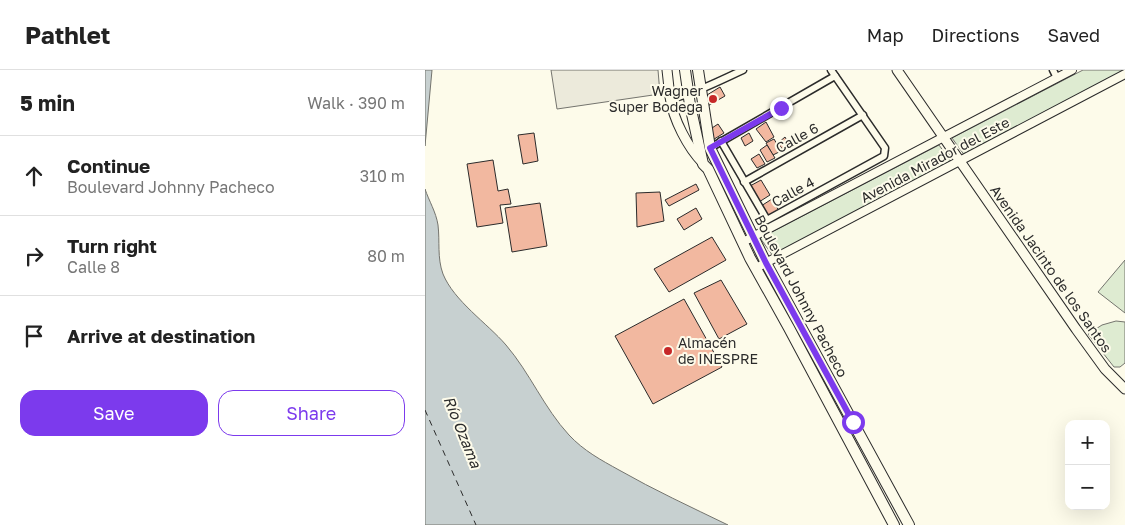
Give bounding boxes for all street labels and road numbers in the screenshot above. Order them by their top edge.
street label: Avenida Mirador del Este [857,113,1012,206]
street label: Calle 6 [772,119,821,156]
street label: Calle 4 [768,173,817,210]
street label: Avenida Jacinto de los Santos [987,182,1116,356]
street label: Boulevard Johnny Pacheco [751,212,852,380]

